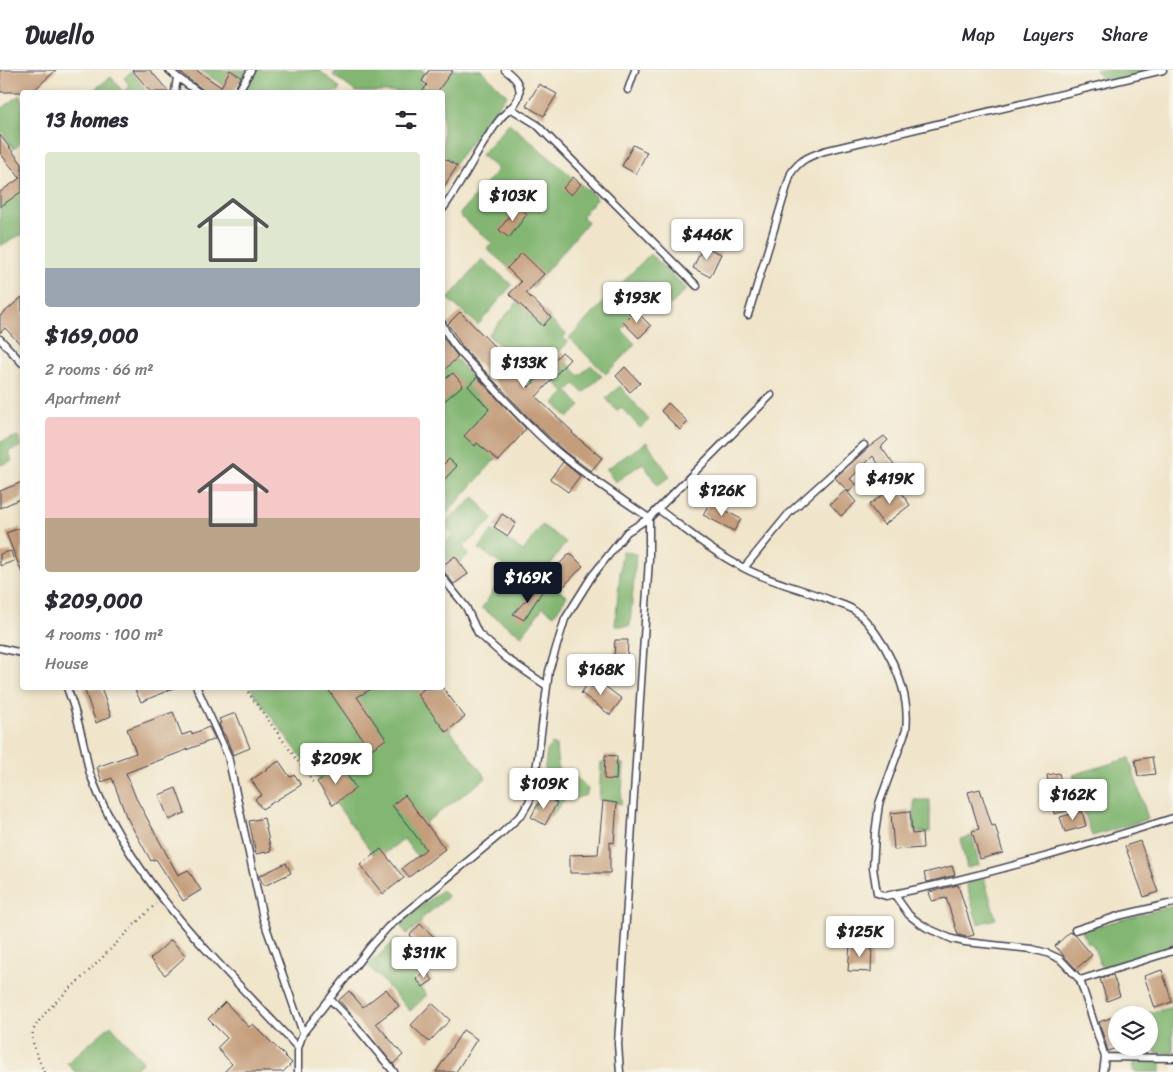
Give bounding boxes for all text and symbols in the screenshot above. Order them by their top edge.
text: Dwello [25,14,94,56]
text: Map [962,19,995,51]
text: Layers [1023,19,1074,51]
text: Share [1102,19,1148,51]
text: 13 homes [45,101,128,139]
icon: filters [392,106,420,134]
pin: $103K [478,180,548,222]
text: $103K [490,181,536,210]
icon: home [188,185,278,275]
pin: $446K [672,218,742,261]
text: $446K [682,220,732,249]
pin: $193K [602,282,672,324]
text: $193K [614,283,660,312]
text: $169,000 [45,317,138,355]
pin: $133K [489,346,559,389]
text: $133K [502,348,546,377]
text: 2 rooms · 66 m² [45,355,154,384]
text: Apartment [45,384,121,413]
icon: home [188,450,278,540]
pin: $419K [855,462,925,505]
text: $419K [866,464,914,493]
pin: $126K [687,474,757,517]
text: $126K [699,476,745,505]
pin: $169K [493,562,563,604]
text: $169K [505,563,551,592]
text: $209,000 [45,582,143,620]
text: 4 rooms · 100 m² [45,620,163,649]
text: House [45,649,88,678]
pin: $168K [566,654,636,696]
text: $168K [578,655,624,684]
pin: $209K [301,742,371,785]
text: $209K [311,744,361,773]
pin: $109K [509,768,579,810]
text: $109K [520,769,568,798]
pin: $162K [1038,778,1108,821]
text: $162K [1050,780,1096,809]
pin: $125K [825,916,895,958]
text: $125K [837,917,883,946]
pin: $311K [389,936,459,979]
text: $311K [402,938,446,967]
map controls [1108,1006,1158,1056]
button: layers [1108,1006,1158,1056]

